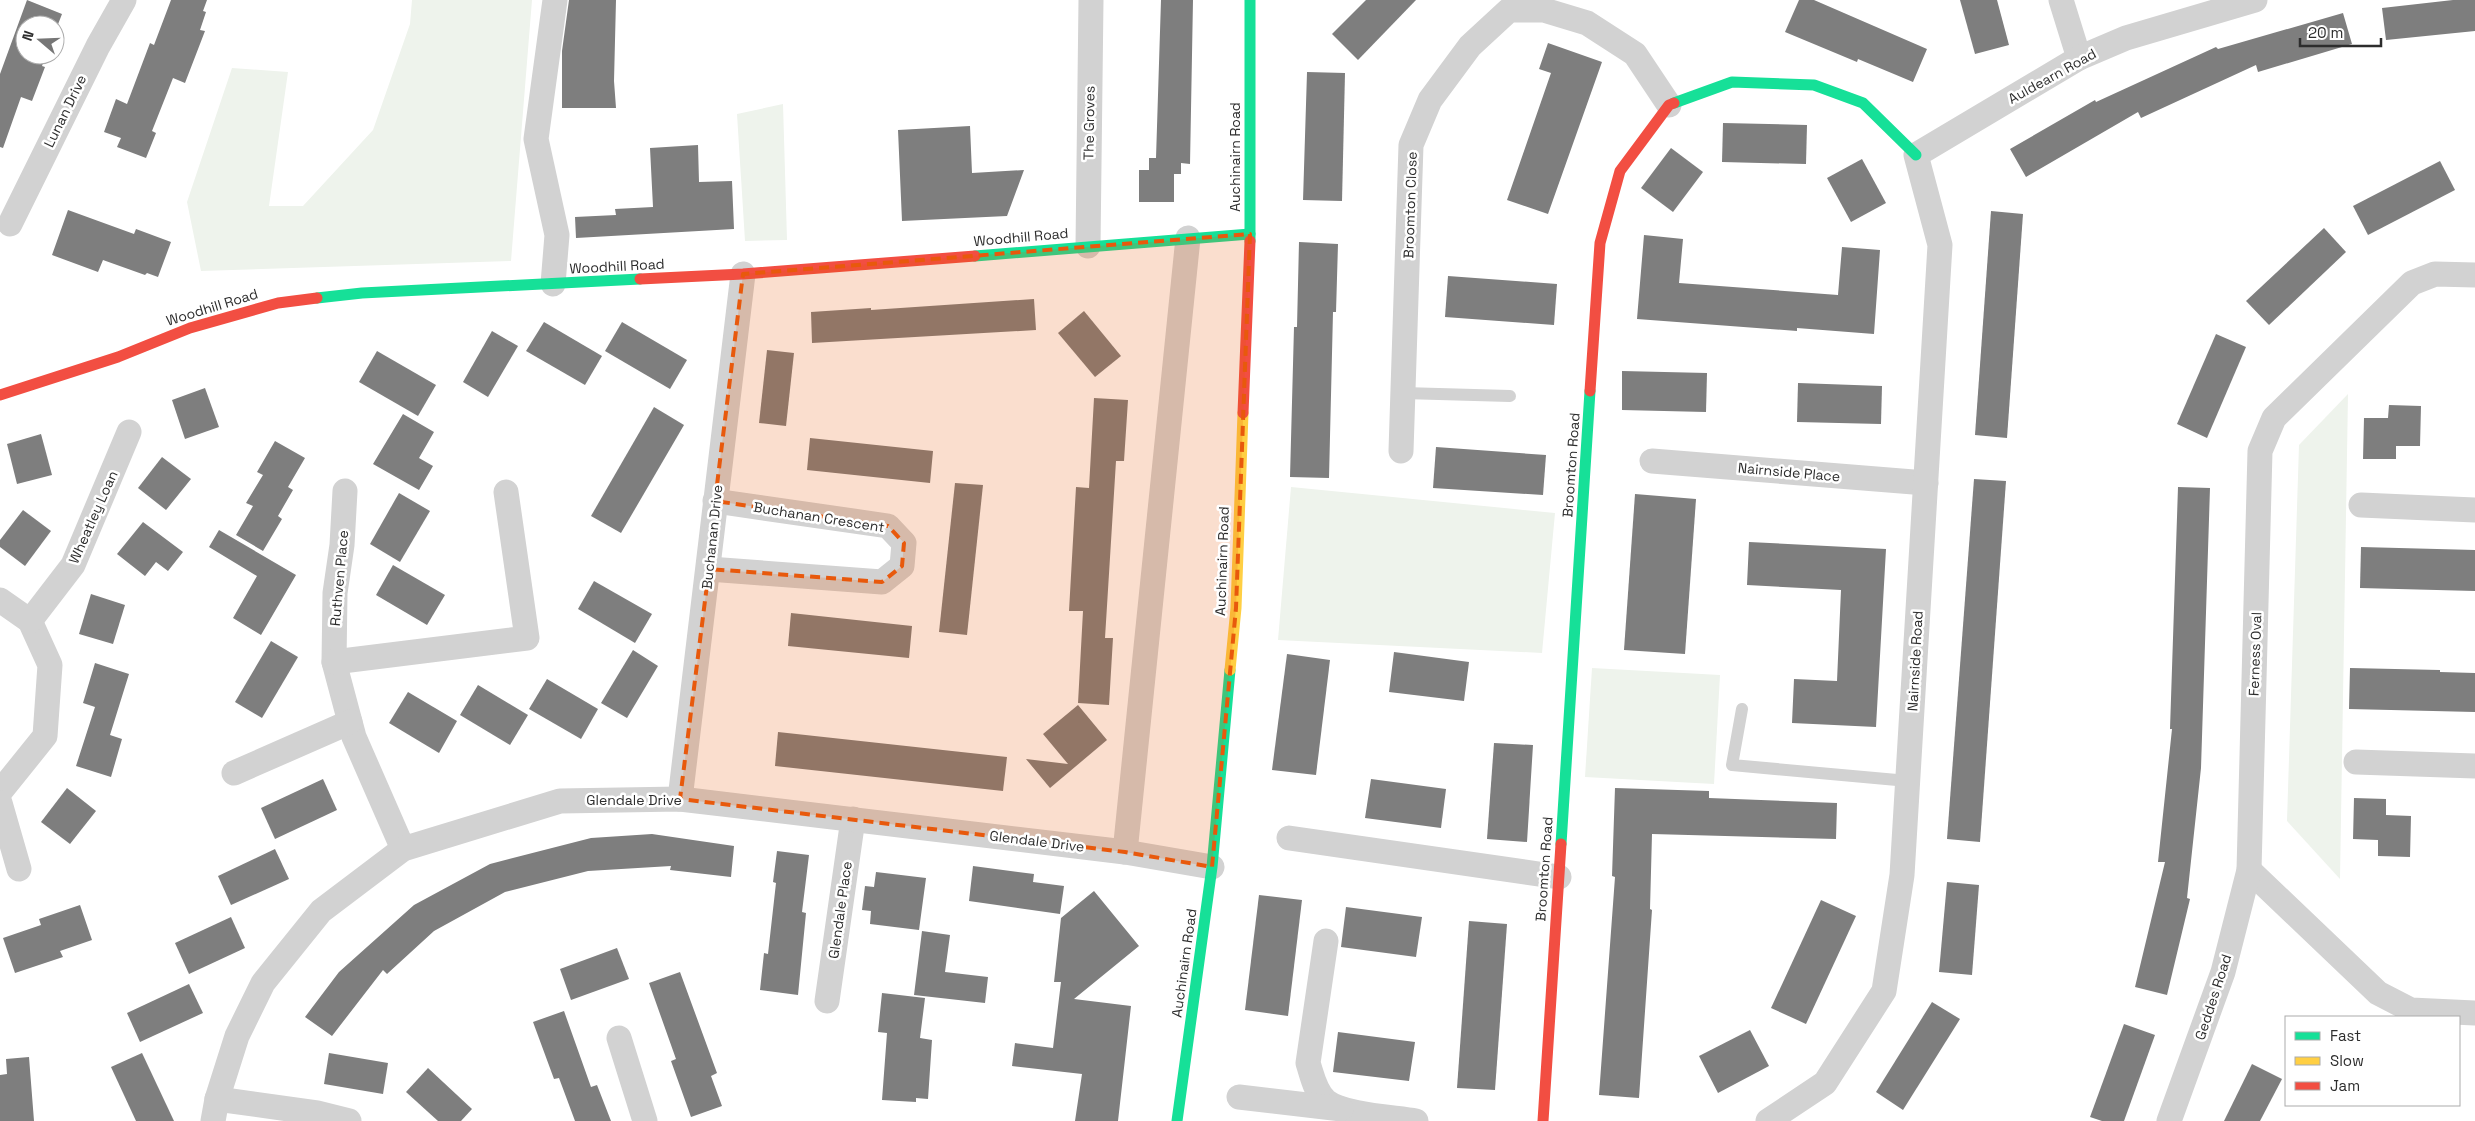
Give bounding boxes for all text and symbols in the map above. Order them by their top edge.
north arrow [15,15,65,65]
scale bar [2300,15,2381,47]
text: 20 m [2308,23,2343,42]
text: N [18,28,38,43]
street label: Auldearn Road [2005,44,2099,108]
street label: Lunan Drive [40,72,90,150]
street label: The Groves [1079,86,1099,160]
street label: Auchinairn Road [1226,102,1244,212]
street label: Broomton Close [1399,151,1421,259]
street label: Woodhill Road [973,224,1069,250]
street label: Woodhill Road [569,255,665,277]
street label: Woodhill Road [164,284,260,330]
street label: Broomton Road [1558,412,1584,518]
street label: Nairnside Place [1737,459,1841,485]
street label: Wheatley Loan [64,468,122,566]
street label: Buchanan Drive [698,484,726,590]
street label: Buchanan Crescent [752,498,886,536]
street label: Auchinairn Road [1211,506,1233,616]
street label: Ruthven Place [326,529,352,627]
street label: Nairnside Road [1903,610,1927,712]
street label: Ferness Oval [2245,611,2265,697]
street label: Glendale Drive [586,791,682,809]
street label: Broomton Road [1531,816,1557,922]
street label: Glendale Drive [989,826,1085,856]
street label: Glendale Place [824,860,856,960]
street label: Auchinairn Road [1167,907,1201,1019]
street label: Geddes Road [2191,952,2235,1042]
legend [2285,1016,2460,1106]
text: Fast [2330,1026,2361,1045]
text: Slow [2330,1051,2364,1070]
text: Jam [2330,1076,2360,1095]

